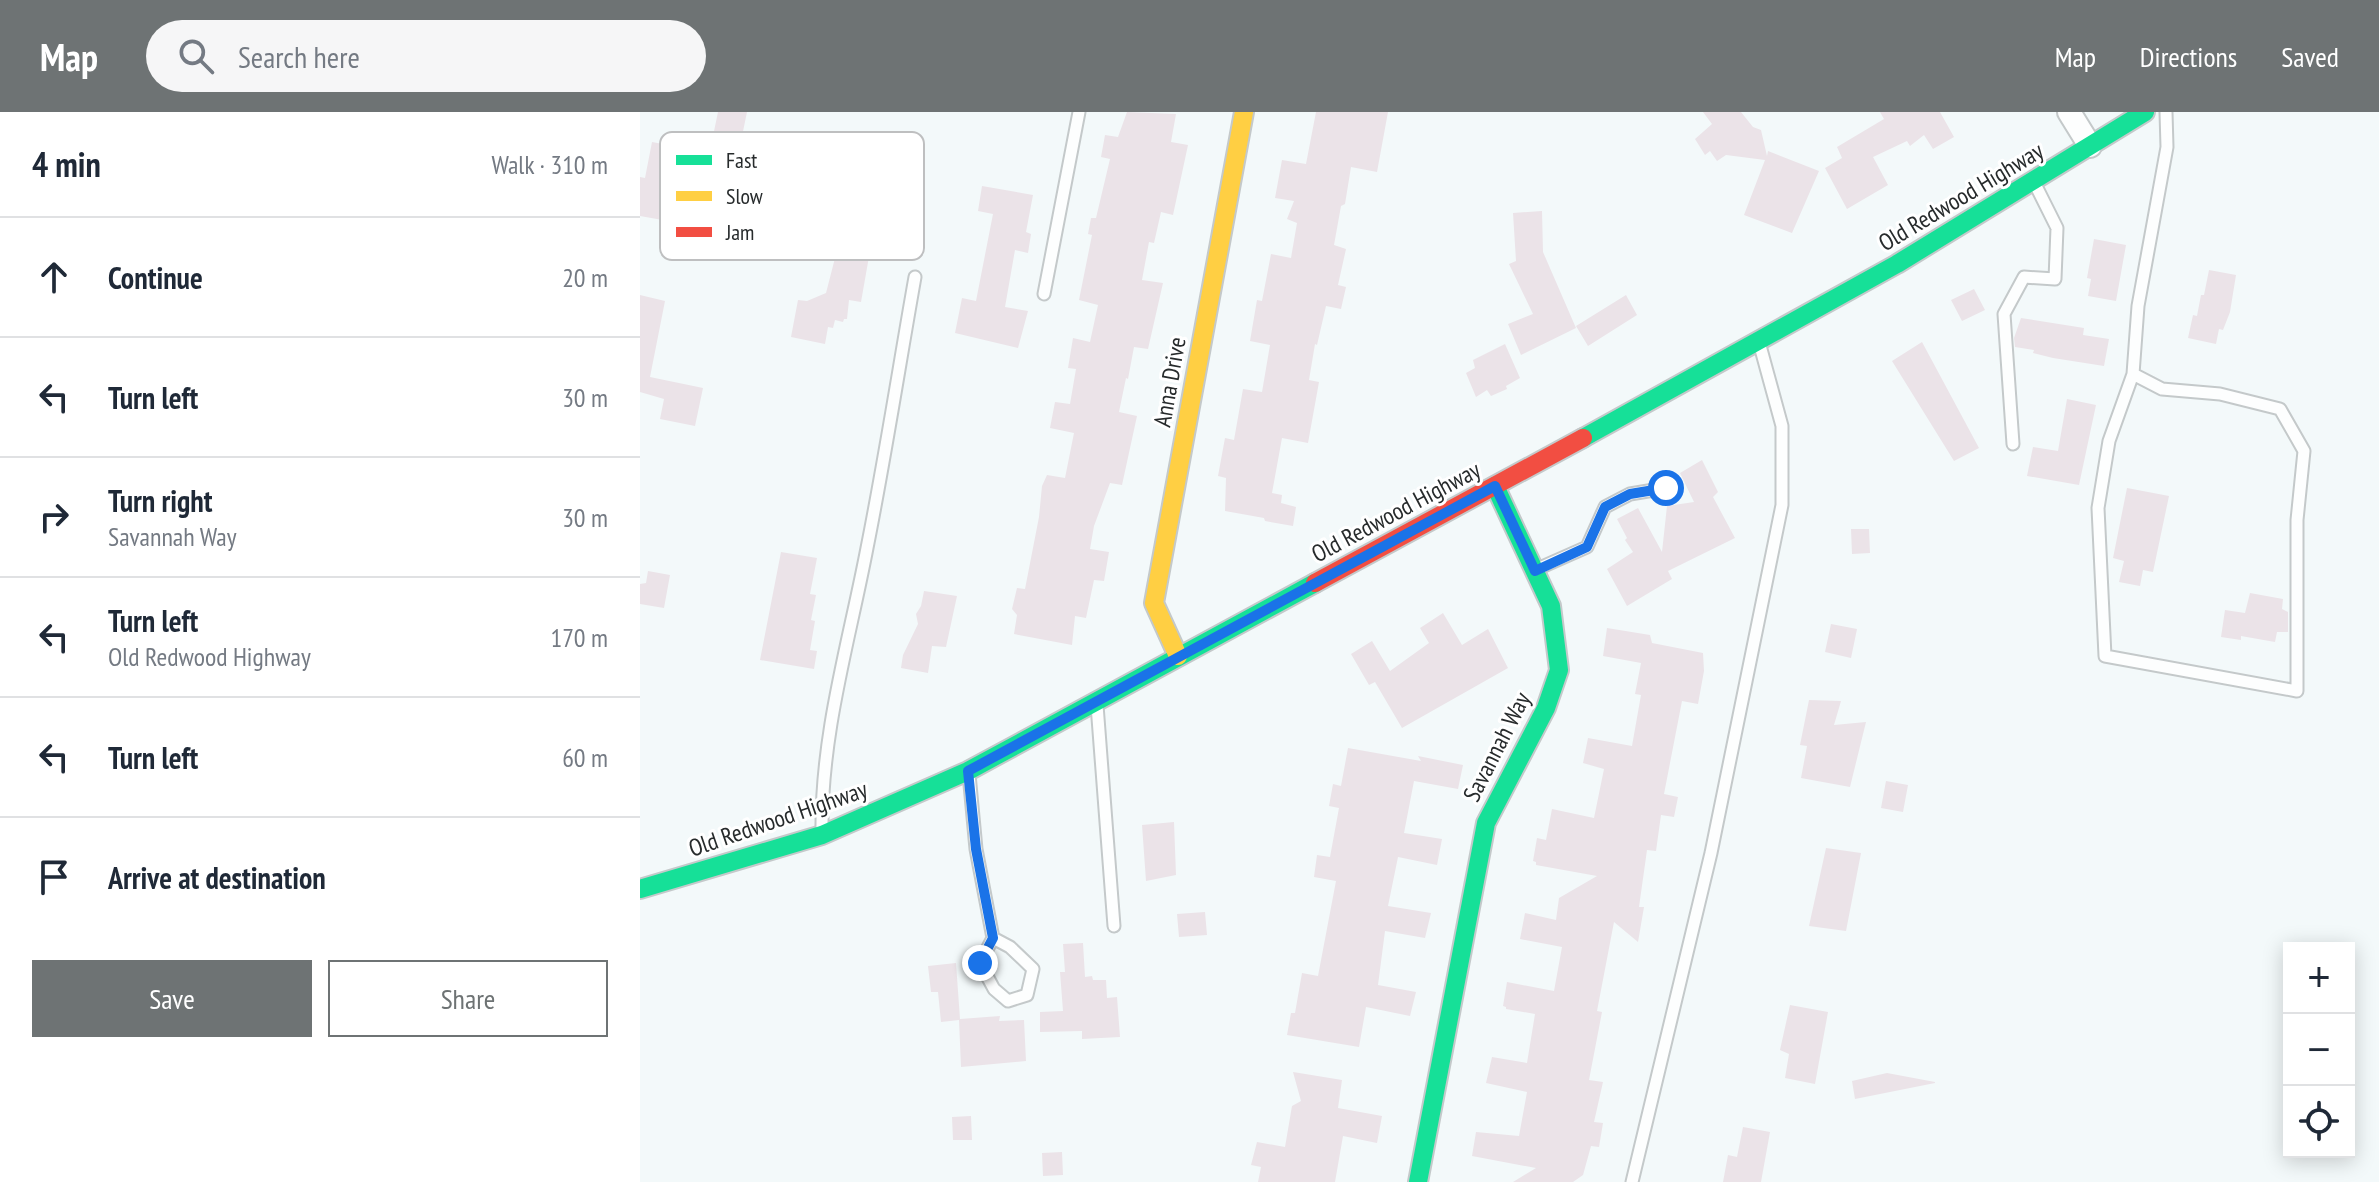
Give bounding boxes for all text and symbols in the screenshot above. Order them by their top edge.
search box [146,20,706,92]
text: Map [40,32,98,81]
icon: search [174,34,218,78]
text: Search here [238,37,360,76]
text: Map [2055,38,2096,75]
text: Directions [2140,38,2237,75]
text: Saved [2281,38,2339,75]
legend [660,132,924,260]
street label: Old Redwood Highway [1873,135,2049,258]
text: 4 min [32,142,101,186]
text: Fast [726,146,757,174]
text: Walk · 310 m [491,148,608,181]
text: Slow [726,182,763,210]
text: Jam [725,218,754,246]
icon: ahead [32,255,76,299]
text: Continue [108,258,203,297]
text: 20 m [562,261,608,294]
street label: Anna Drive [1146,335,1193,429]
icon: left [32,375,76,419]
text: Turn left [108,378,198,417]
text: 30 m [562,381,608,414]
street label: Old Redwood Highway [1306,454,1486,569]
route start [1648,470,1684,506]
text: Turn right [108,481,212,520]
icon: right [32,495,76,539]
text: 30 m [562,501,608,534]
text: Savannah Way [108,520,237,553]
text: Turn left [108,601,198,640]
icon: left [32,615,76,659]
text: 170 m [550,621,608,654]
text: Old Redwood Highway [108,640,311,673]
street label: Savannah Way [1456,687,1537,807]
icon: left [32,735,76,779]
text: Turn left [108,738,198,777]
text: 60 m [562,741,608,774]
street label: Old Redwood Highway [684,773,871,864]
icon: arrive [32,855,76,899]
text: Arrive at destination [108,858,326,897]
map controls [2283,942,2355,1158]
button: + [2283,942,2355,1014]
route end [962,945,998,981]
button: Save [32,960,312,1037]
button: Share [328,960,608,1037]
button: − [2283,1014,2355,1086]
button: locate [2283,1086,2355,1158]

